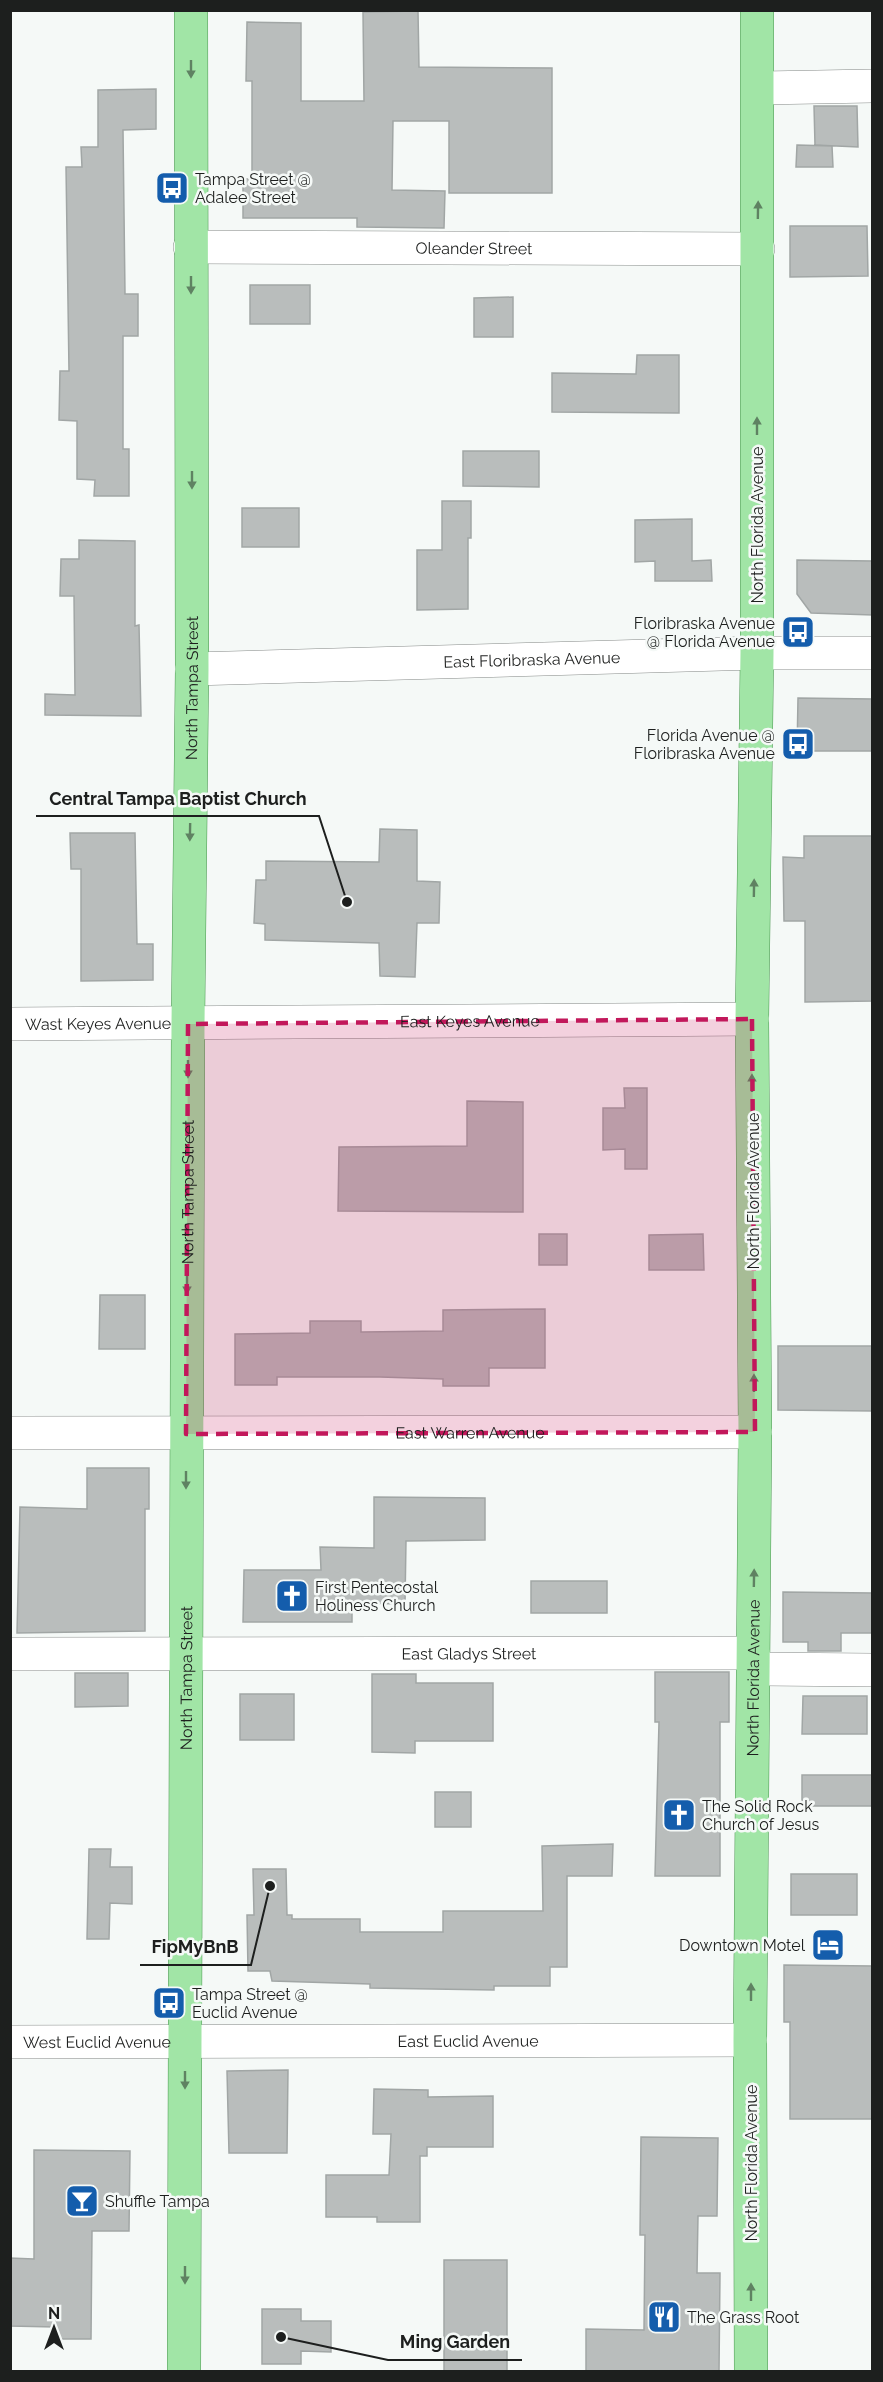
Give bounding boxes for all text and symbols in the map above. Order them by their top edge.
one-way arrow [186,59,196,78]
bus stop icon: Tampa Street @ Adalee Street [154,170,190,206]
place label: Tampa Street @ Adalee Street [195,170,311,207]
one-way arrow [753,201,763,220]
street label: Oleander Street [415,239,533,258]
one-way arrow [186,275,195,294]
one-way arrow [752,417,762,436]
street label: North Florida Avenue [748,447,767,603]
one-way arrow [187,470,196,489]
place label: Floribraska Avenue @ Florida Avenue [634,614,775,651]
bus stop icon: Floribraska Avenue @ Florida Avenue [780,614,816,650]
street label: North Tampa Street [182,615,202,760]
street label: East Floribraska Avenue [443,648,621,672]
place label: Florida Avenue @ Floribraska Avenue [634,726,775,763]
bus stop icon: Florida Avenue @ Floribraska Avenue [780,726,816,762]
callout: Central Tampa Baptist Church [36,780,319,816]
text: Central Tampa Baptist Church [49,788,307,809]
one-way arrow [186,823,195,842]
one-way arrow [749,879,759,898]
street label: East Keyes Avenue [400,1011,540,1031]
street label: Wast Keyes Avenue [25,1014,171,1034]
one-way arrow [183,1060,193,1079]
one-way arrow [747,1074,757,1093]
street label: North Florida Avenue [744,1113,763,1269]
street label: North Tampa Street [178,1119,198,1264]
one-way arrow [182,1276,192,1295]
one-way arrow [749,1374,759,1393]
street label: East Warren Avenue [395,1423,545,1442]
one-way arrow [181,1471,191,1490]
one-way arrow [749,1569,759,1588]
church icon: First Pentecostal Holiness Church [274,1578,310,1614]
place label: First Pentecostal Holiness Church [315,1578,439,1615]
street label: North Florida Avenue [743,1599,764,1757]
street label: North Tampa Street [177,1605,196,1750]
street label: East Gladys Street [402,1644,537,1663]
church icon: The Solid Rock Church of Jesus [661,1797,697,1833]
place label: The Solid Rock Church of Jesus [702,1797,820,1834]
hotel icon: Downtown Motel [810,1927,846,1963]
callout: FipMyBnB [140,1929,251,1965]
text: FipMyBnB [152,1936,238,1957]
place label: Downtown Motel [679,1936,806,1955]
one-way arrow [746,1983,756,2002]
bus stop icon: Tampa Street @ Euclid Avenue [151,1985,187,2021]
place label: Tampa Street @ Euclid Avenue [192,1985,308,2022]
street label: East Euclid Avenue [397,2032,539,2051]
street label: West Euclid Avenue [23,2033,171,2052]
one-way arrow [180,2070,190,2089]
street label: North Florida Avenue [742,2085,761,2241]
bar icon: Shuffle Tampa [64,2183,100,2219]
place label: Shuffle Tampa [105,2192,210,2211]
one-way arrow [180,2265,189,2284]
one-way arrow [746,2283,756,2302]
north arrow [24,2298,84,2358]
restaurant icon: The Grass Root [646,2299,682,2335]
text: N [48,2304,60,2323]
place label: The Grass Root [687,2308,800,2327]
callout: Ming Garden [388,2324,522,2360]
text: Ming Garden [400,2331,510,2352]

